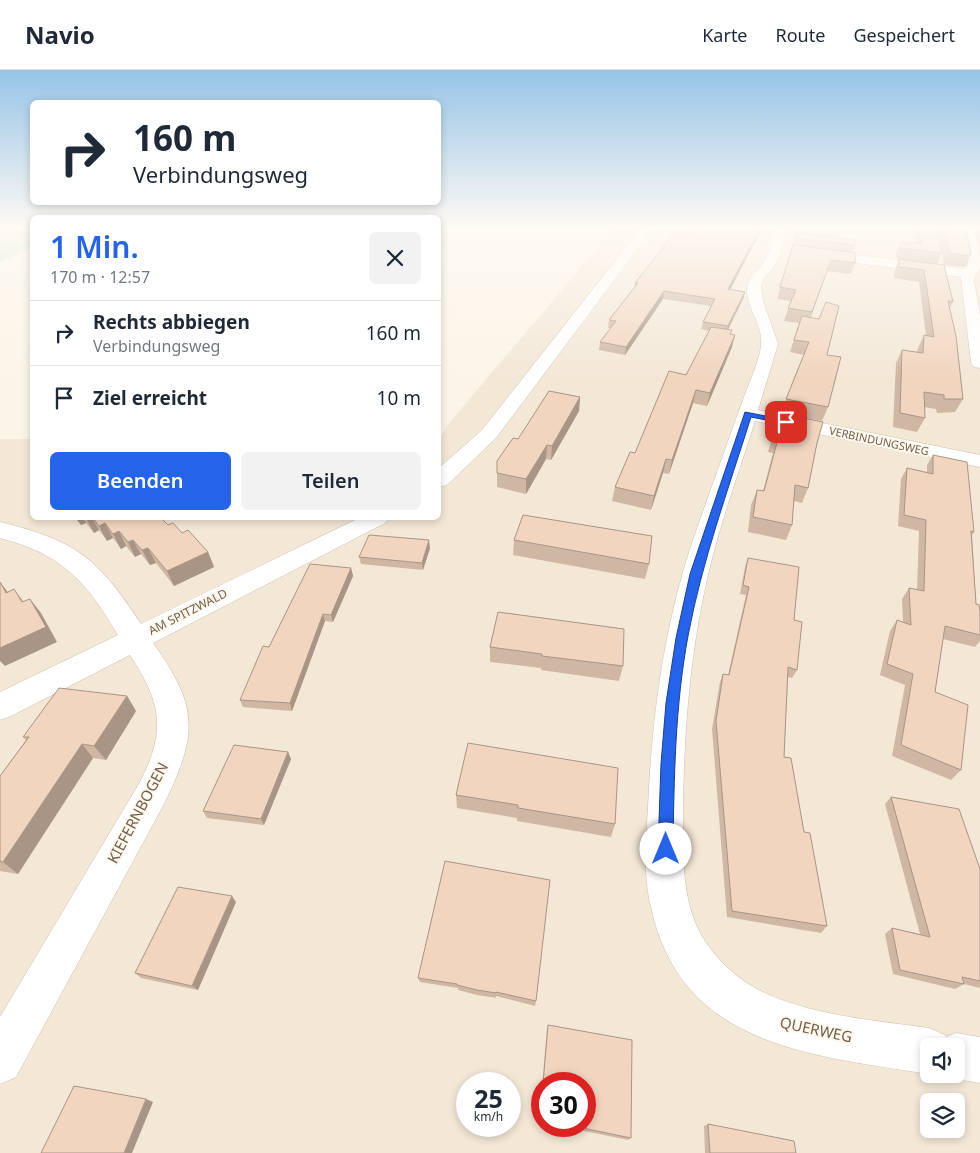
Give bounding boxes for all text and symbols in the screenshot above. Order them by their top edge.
text: Navio [25,18,95,51]
text: Karte [702,23,748,47]
text: Route [776,23,825,47]
text: Gespeichert [853,23,955,47]
text: 160 m [133,114,236,161]
icon: right [50,120,115,185]
text: Verbindungsweg [133,159,308,189]
text: 1 Min. [50,226,139,267]
button: close [369,232,421,284]
text: 170 m · 12:57 [50,266,150,288]
text: Rechts abbiegen [93,309,250,335]
icon: right [50,319,78,347]
text: 160 m [366,320,421,346]
text: Verbindungsweg [93,335,220,357]
icon: arrive [50,384,78,412]
text: Ziel erreicht [93,385,207,411]
text: 10 m [377,385,421,411]
pin [765,401,807,443]
icon: arrive [772,408,800,436]
street label: VERBINDUNGSWEG [828,423,930,458]
button: Beenden [50,452,231,510]
button: Teilen [241,452,421,510]
street label: AM SPITZWALD [145,584,230,639]
street label: KIEFERNBOGEN [102,759,172,867]
position arrow [639,822,691,874]
street label: QUERWEG [778,1012,854,1046]
map controls [920,1038,965,1138]
button: sound [920,1038,965,1083]
speed limit sign: 30 [531,1072,596,1137]
text: 25 [474,1081,503,1115]
button: layers [920,1093,965,1138]
text: km/h [474,1108,503,1125]

